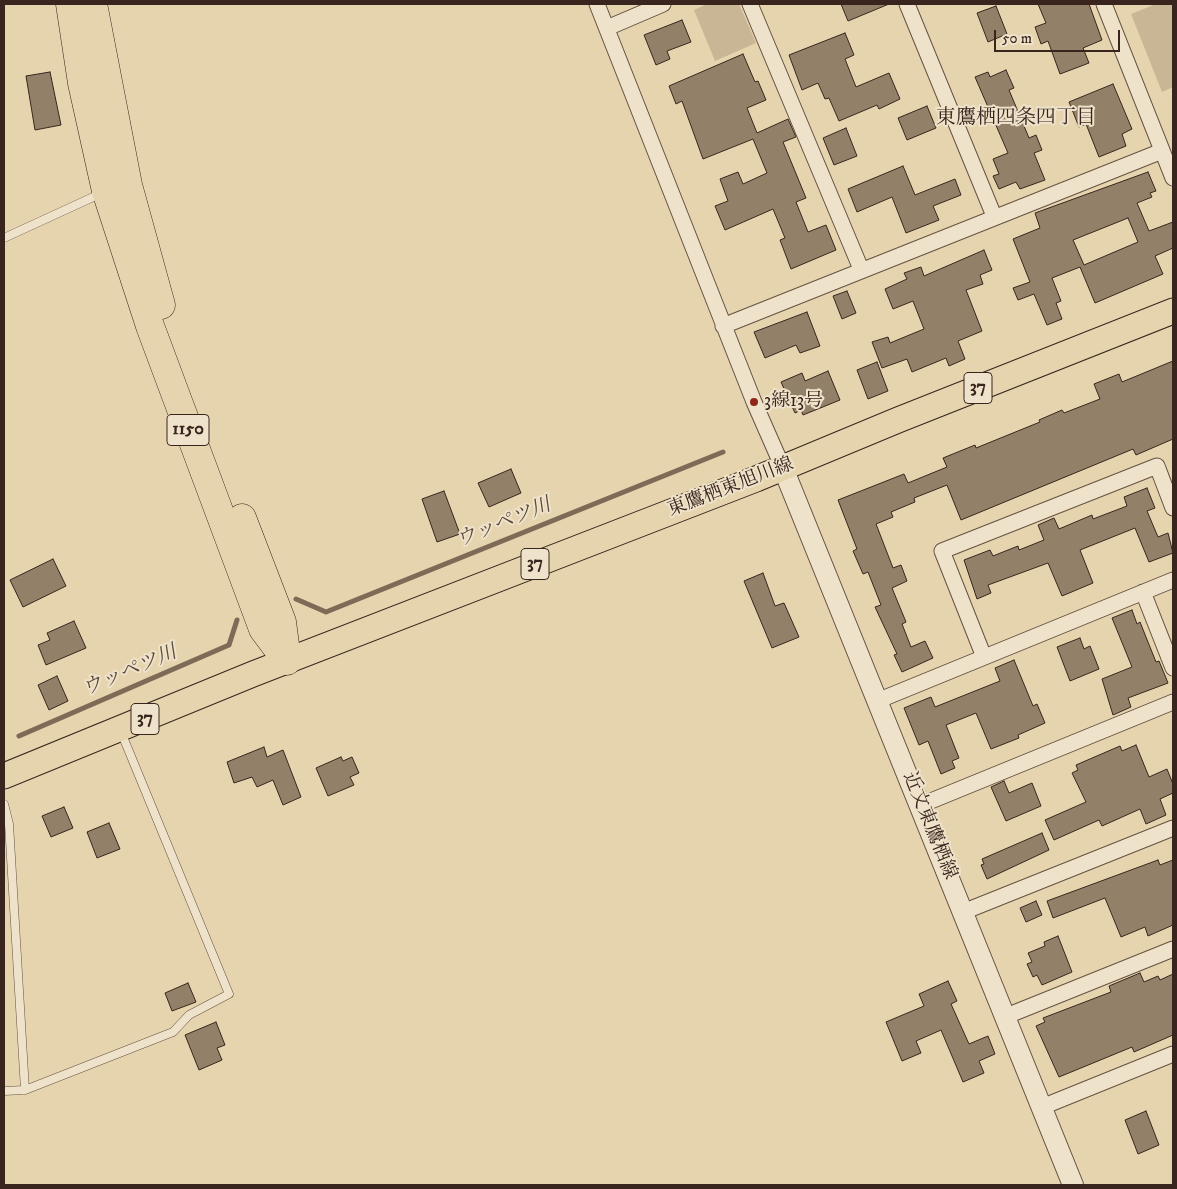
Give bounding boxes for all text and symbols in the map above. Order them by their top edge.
scale bar [997,20,1123,52]
text: 50 m [1002,29,1032,48]
district label: 東鷹栖四条四丁目 [936,107,1096,131]
road number: 37 [964,372,992,403]
place label: 3線13号 [764,391,823,413]
marker: 3線13号 [748,396,760,408]
road number: 1150 [167,414,209,446]
street label: 東鷹栖東旭川線 [665,454,797,522]
water label: ウッペツ川 [453,494,555,554]
road number: 37 [521,548,549,580]
water label: ウッペツ川 [79,641,181,703]
road number: 37 [131,704,159,734]
street label: 近文東鷹栖線 [897,769,961,883]

